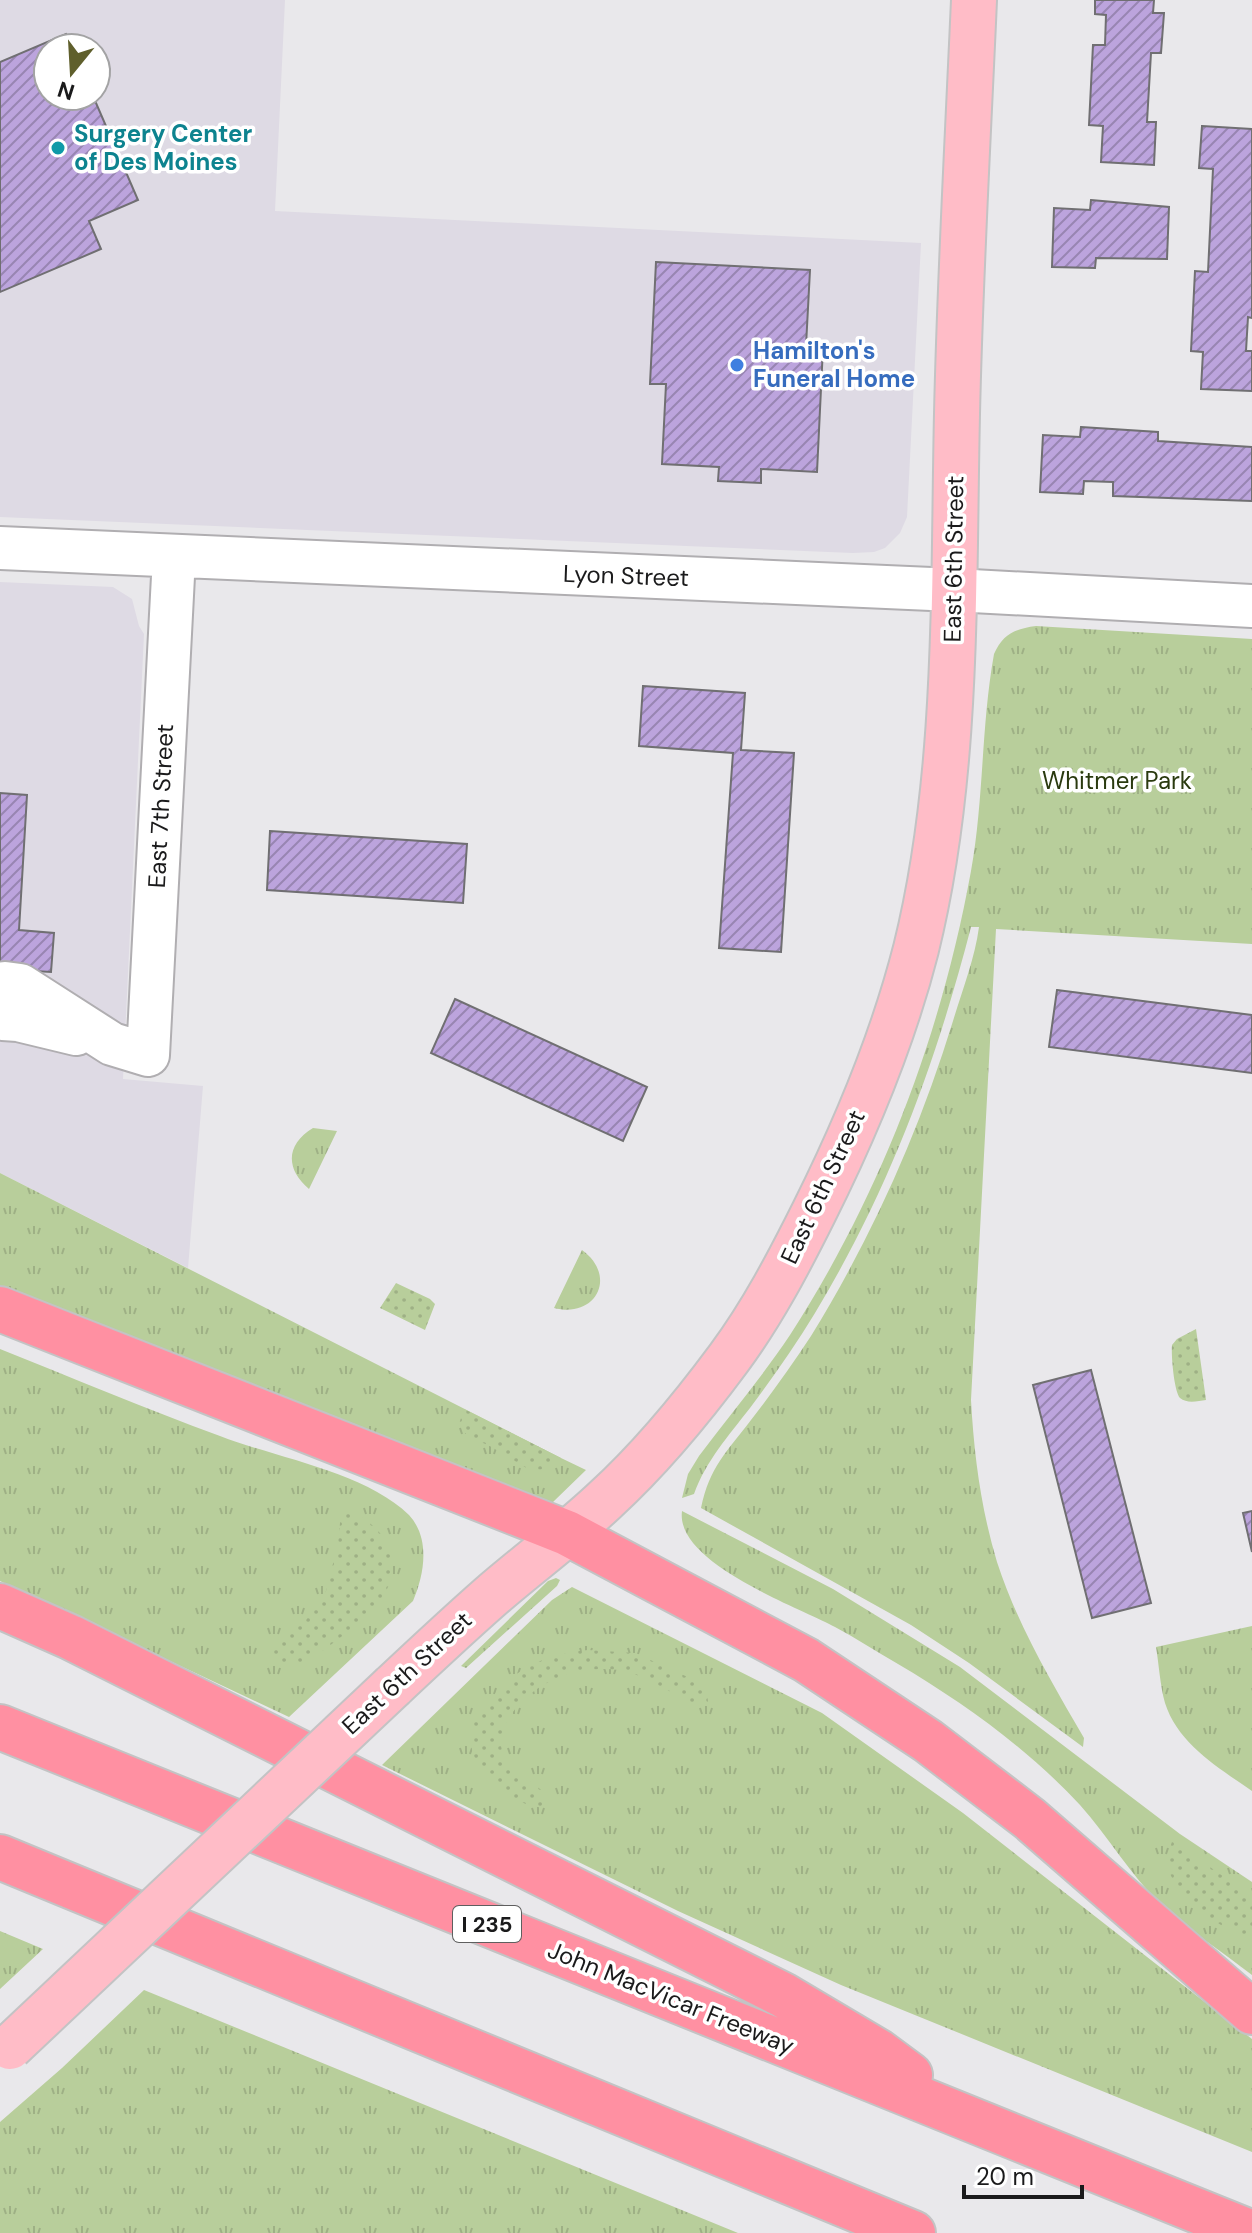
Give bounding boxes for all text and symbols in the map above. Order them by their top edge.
north arrow [32,32,112,112]
text: N [54,74,78,107]
place label: Surgery Center of Des Moines [74,118,253,177]
marker: Surgery Center of Des Moines [49,139,67,157]
place label: Hamilton's Funeral Home [753,335,915,394]
marker: Hamilton's Funeral Home [728,356,746,374]
street label: East 6th Street [937,475,970,643]
street label: Lyon Street [563,558,689,593]
street label: East 7th Street [141,723,180,889]
park label: Whitmer Park [1042,765,1192,796]
street label: East 6th Street [773,1105,872,1269]
street label: East 6th Street [335,1604,478,1741]
road number: I 235 [453,1906,521,1942]
street label: John MacVicar Freeway [543,1934,799,2061]
scale bar [964,2149,1082,2199]
text: 20 m [976,2161,1034,2192]

